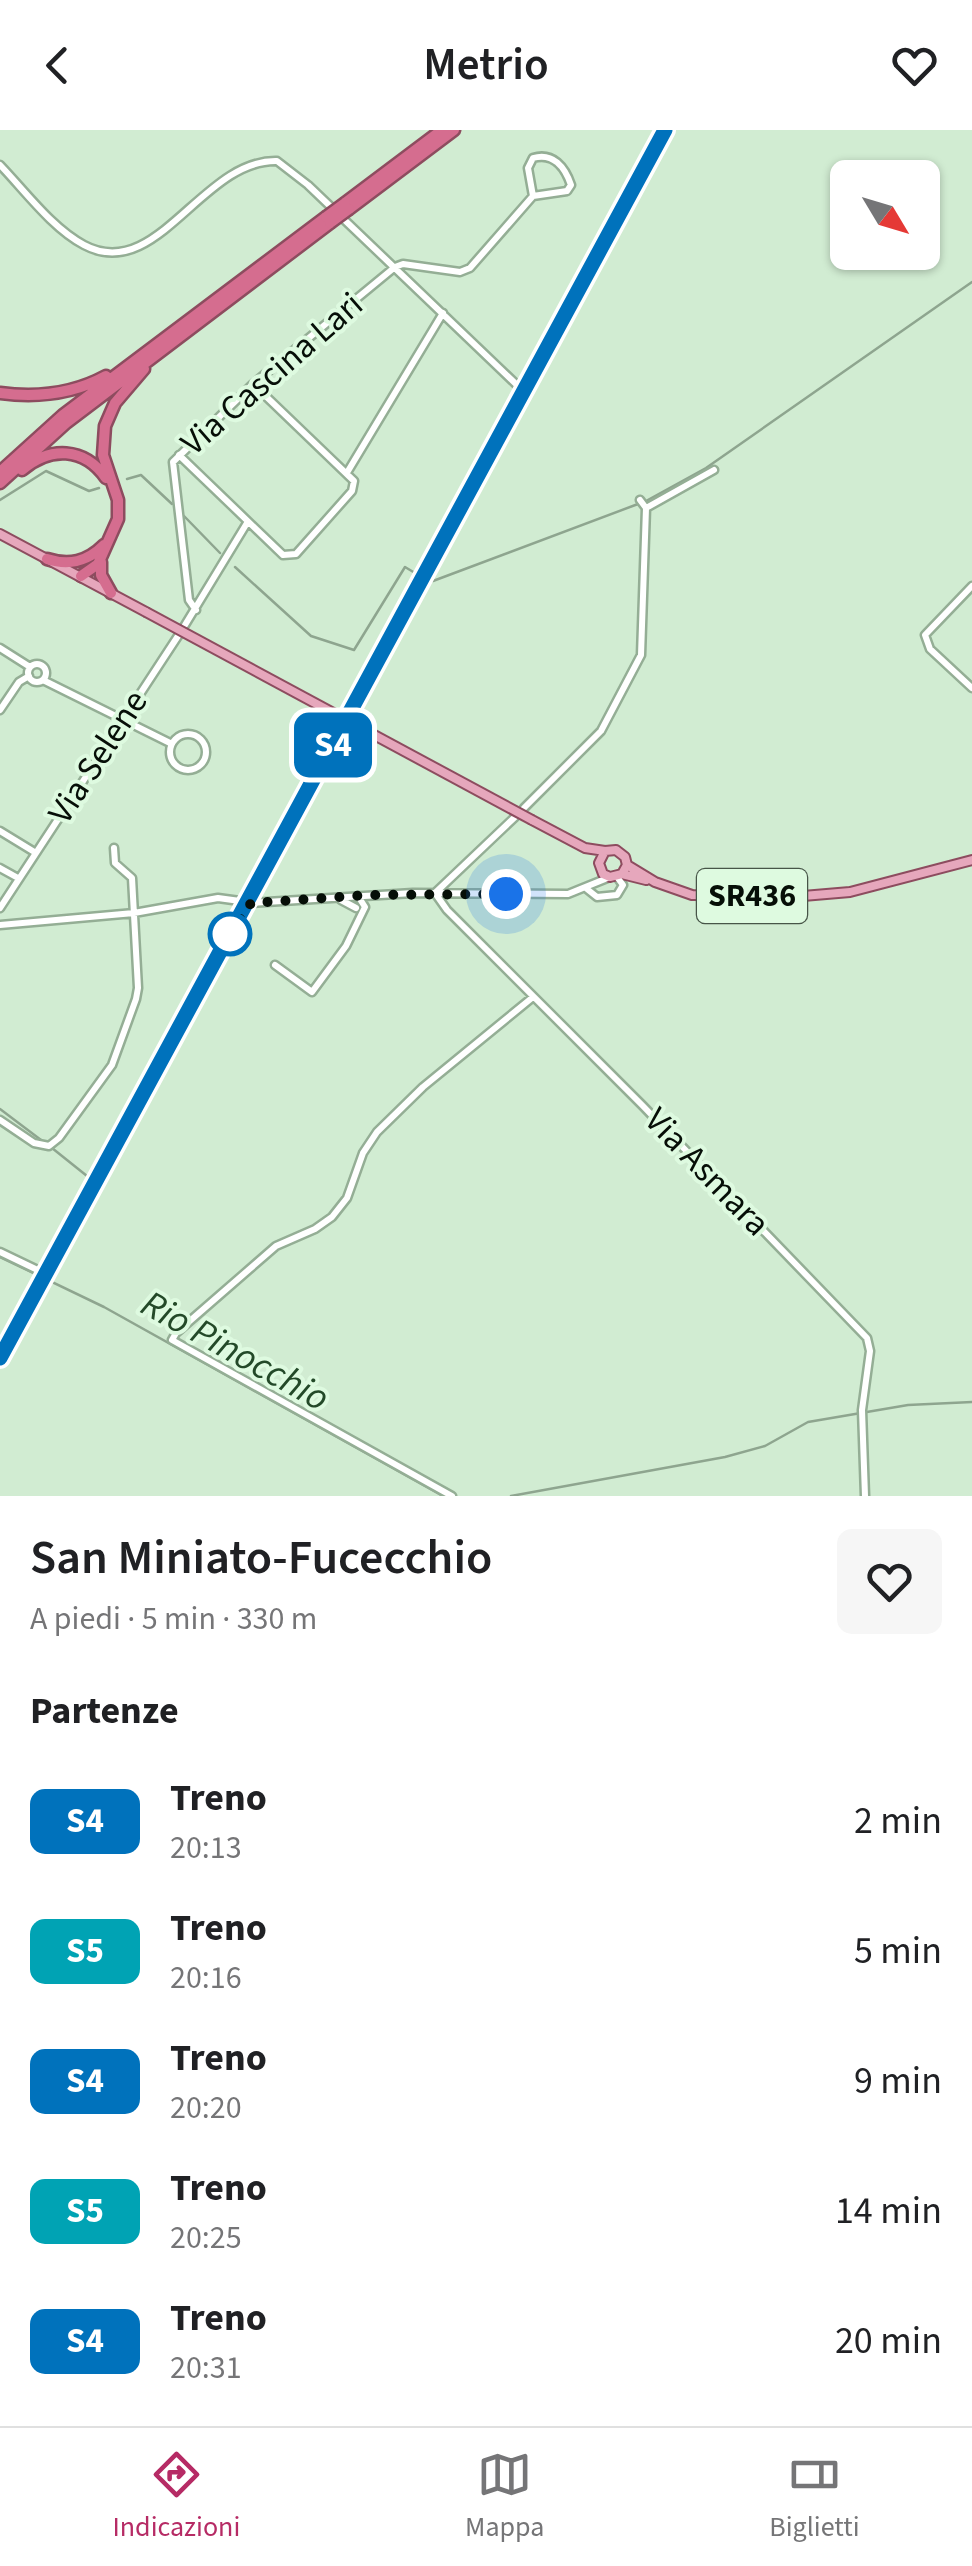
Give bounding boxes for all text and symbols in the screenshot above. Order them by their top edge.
text: Metrio [423,33,549,97]
icon: back [30,38,85,93]
icon: heart [887,38,942,93]
north arrow [830,160,940,270]
map controls [830,160,940,270]
street label: Via Cascina Lari [170,281,374,467]
street label: Via Selene [36,680,160,834]
line badge: S4 [288,712,378,778]
text: S4 [314,720,352,770]
your location [481,869,531,919]
road number: SR436 [697,869,807,923]
unlabelled marker [209,913,251,955]
street label: Via Asmara [633,1097,781,1247]
water label: Rio Pinocchio [131,1277,339,1425]
text: San Miniato-Fucecchio [30,1524,492,1592]
button: heart [837,1529,942,1634]
text: A piedi · 5 min · 330 m [30,1596,317,1642]
text: Partenze [30,1684,179,1738]
text: Treno [170,1771,267,1825]
text: 2 min [854,1794,942,1848]
text: S4 [66,1796,104,1846]
text: 20:13 [170,1825,242,1871]
text: Treno [170,1901,267,1955]
text: 5 min [854,1924,942,1978]
text: S5 [66,1926,104,1976]
text: 20:16 [170,1955,242,2001]
text: Treno [170,2031,267,2085]
text: 9 min [854,2054,942,2108]
text: S4 [66,2056,104,2106]
text: 20:20 [170,2085,242,2131]
text: Treno [170,2161,267,2215]
text: 14 min [835,2184,942,2238]
text: S5 [66,2186,104,2236]
text: 20:25 [170,2215,242,2261]
text: Treno [170,2291,267,2345]
text: 20 min [835,2314,942,2368]
text: S4 [66,2316,104,2366]
text: 20:31 [170,2345,242,2391]
tab: Indicazioni [112,2447,240,2547]
tab: Mappa [465,2447,544,2547]
tab: Biglietti [769,2447,860,2547]

